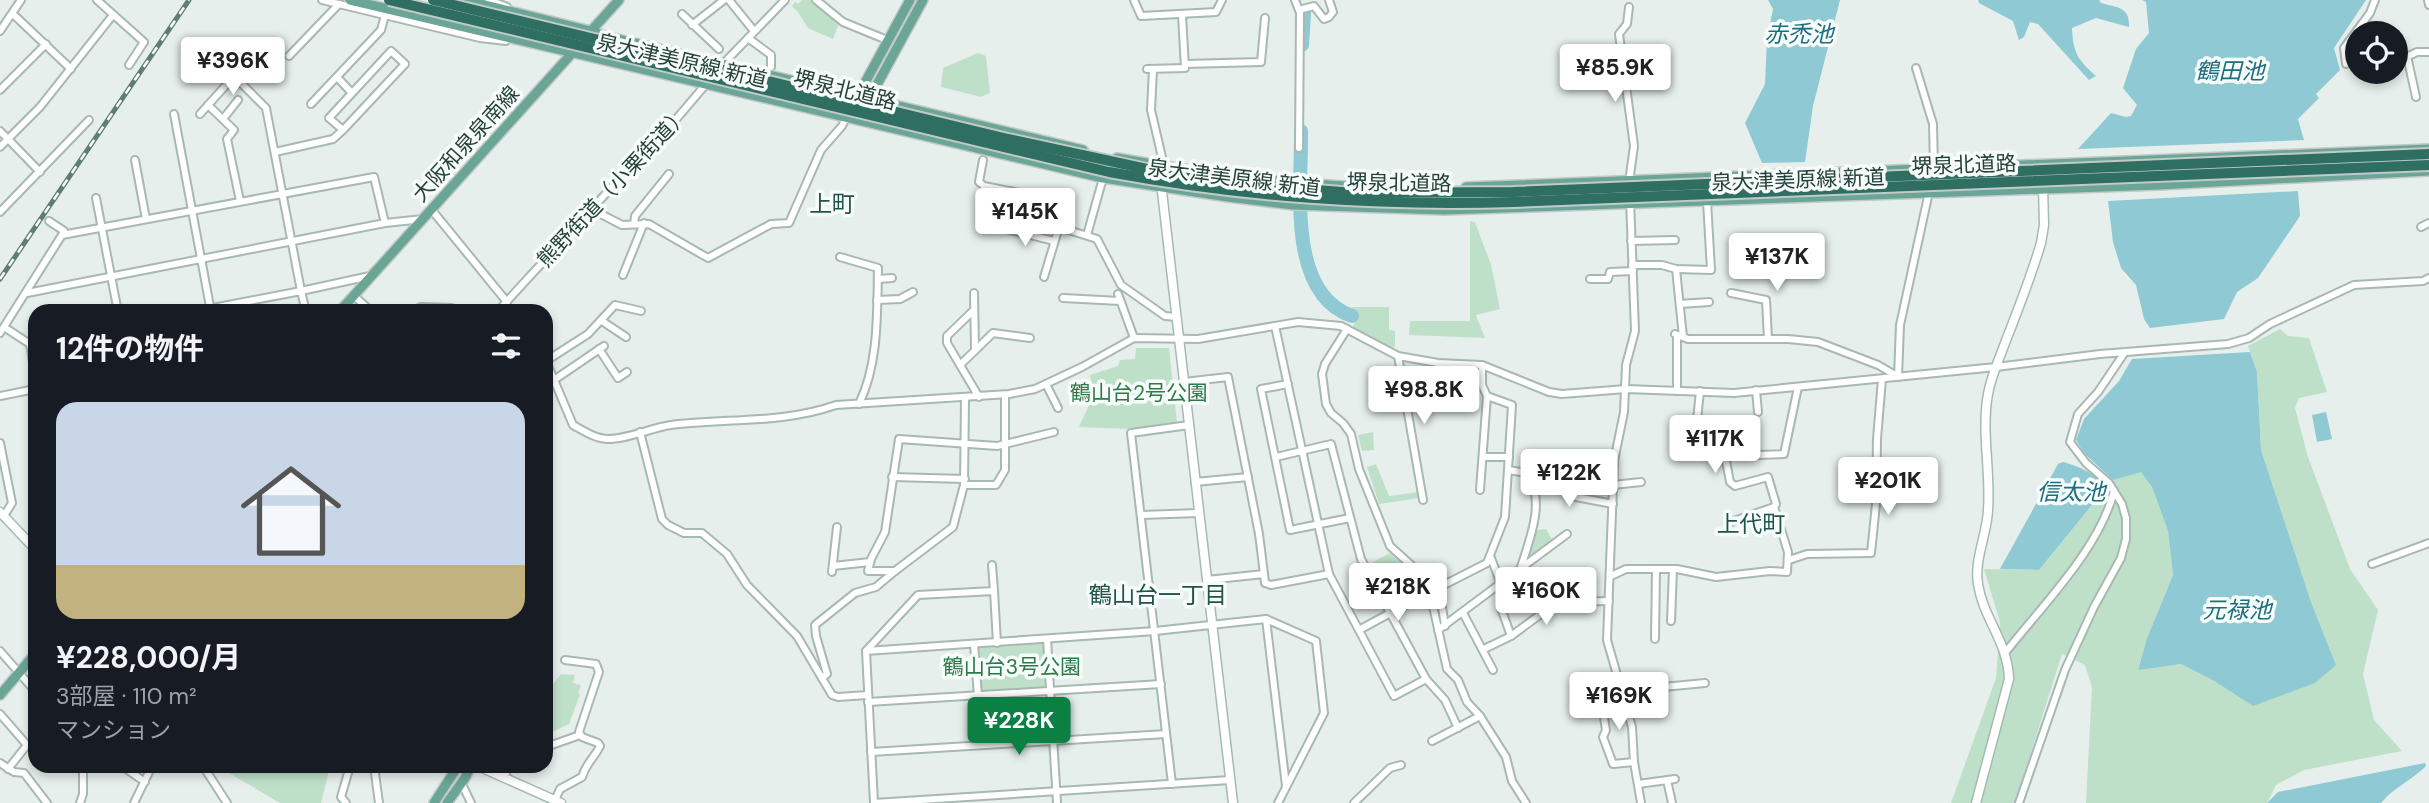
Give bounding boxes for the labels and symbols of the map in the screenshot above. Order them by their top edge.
water label: 赤禿池 [1765,19,1836,49]
street label: 泉大津美原線 新道 [594,28,770,94]
pin: ¥396K [184,38,282,97]
pin: ¥85.9K [1558,44,1672,104]
water label: 鶴田池 [2196,56,2267,86]
street label: 堺泉北道路 [791,64,899,116]
street label: 大阪和泉泉南線 [406,80,526,208]
street label: 熊野街道（小栗街道） [531,101,695,273]
street label: 堺泉北道路 [1911,149,2017,181]
street label: 泉大津美原線 新道 [1146,154,1322,202]
street label: 泉大津美原線 新道 [1711,163,1885,197]
street label: 堺泉北道路 [1346,168,1452,198]
pin: ¥145K [976,188,1074,248]
district label: 上町 [809,189,855,219]
pin: ¥137K [1728,233,1826,293]
pin: ¥98.8K [1367,366,1481,426]
park label: 鶴山台2号公園 [1070,379,1208,407]
pin: ¥117K [1666,416,1764,475]
pin: ¥122K [1520,449,1618,509]
pin: ¥201K [1839,458,1937,517]
water label: 信太池 [2037,477,2108,507]
district label: 上代町 [1717,509,1786,539]
pin: ¥218K [1349,564,1447,623]
pin: ¥160K [1497,568,1595,627]
district label: 鶴山台一丁目 [1089,580,1227,610]
water label: 元禄池 [2203,595,2274,625]
park label: 鶴山台3号公園 [943,653,1081,681]
pin: ¥169K [1570,672,1668,732]
pin: ¥228K [970,698,1068,757]

